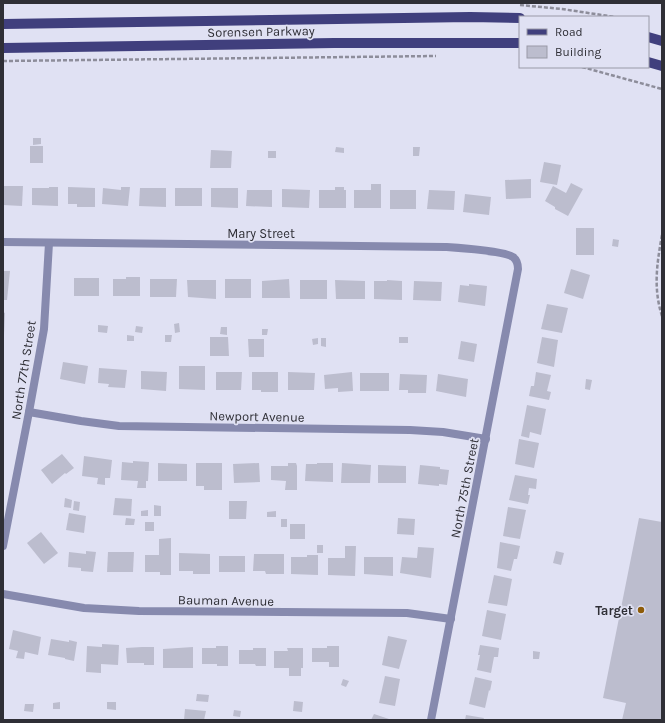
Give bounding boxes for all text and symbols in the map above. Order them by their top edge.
legend [519,16,649,68]
street label: Sorensen Parkway [207,23,315,40]
text: Road [555,25,583,39]
text: Building [555,45,602,59]
street label: Mary Street [227,226,295,241]
street label: North 77th Street [8,319,39,421]
street label: Newport Avenue [209,408,305,425]
street label: North 75th Street [447,437,482,539]
street label: Bauman Avenue [178,592,275,609]
place label: Target [595,603,633,618]
marker: Target [636,605,646,615]

